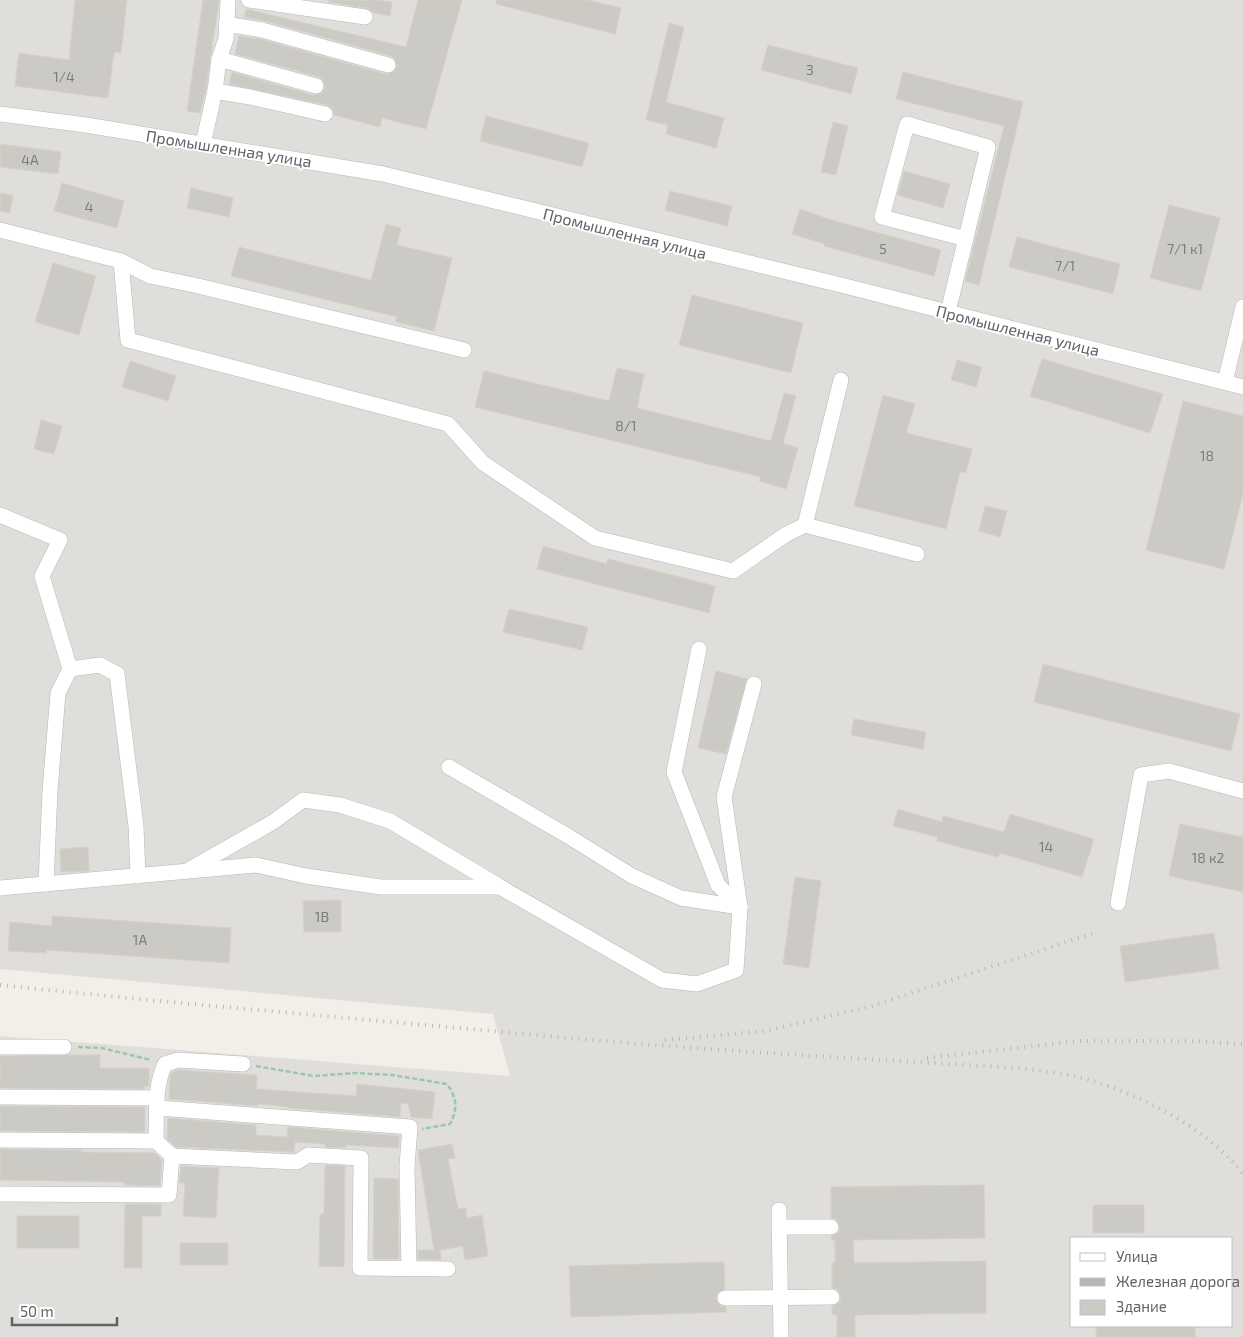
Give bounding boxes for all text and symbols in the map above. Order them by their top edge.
house number: 3 [806,61,814,78]
house number: 1/4 [53,68,75,85]
street label: Промышленная улица [145,126,313,171]
house number: 4А [21,151,39,168]
house number: 4 [85,198,93,215]
street label: Промышленная улица [541,204,709,263]
house number: 5 [879,240,887,257]
house number: 7/1 к1 [1167,240,1203,257]
house number: 7/1 [1055,257,1075,274]
street label: Промышленная улица [934,301,1102,360]
house number: 8/1 [615,417,637,434]
house number: 18 [1200,447,1214,464]
house number: 14 [1039,838,1053,855]
house number: 18 к2 [1192,849,1224,866]
house number: 1В [315,908,329,925]
house number: 1А [133,931,147,948]
legend [1070,1237,1233,1327]
text: Улица [1116,1247,1158,1265]
text: Железная дорога [1116,1272,1240,1290]
scale bar [12,1294,118,1326]
text: Здание [1116,1297,1167,1315]
text: 50 m [20,1302,54,1320]

